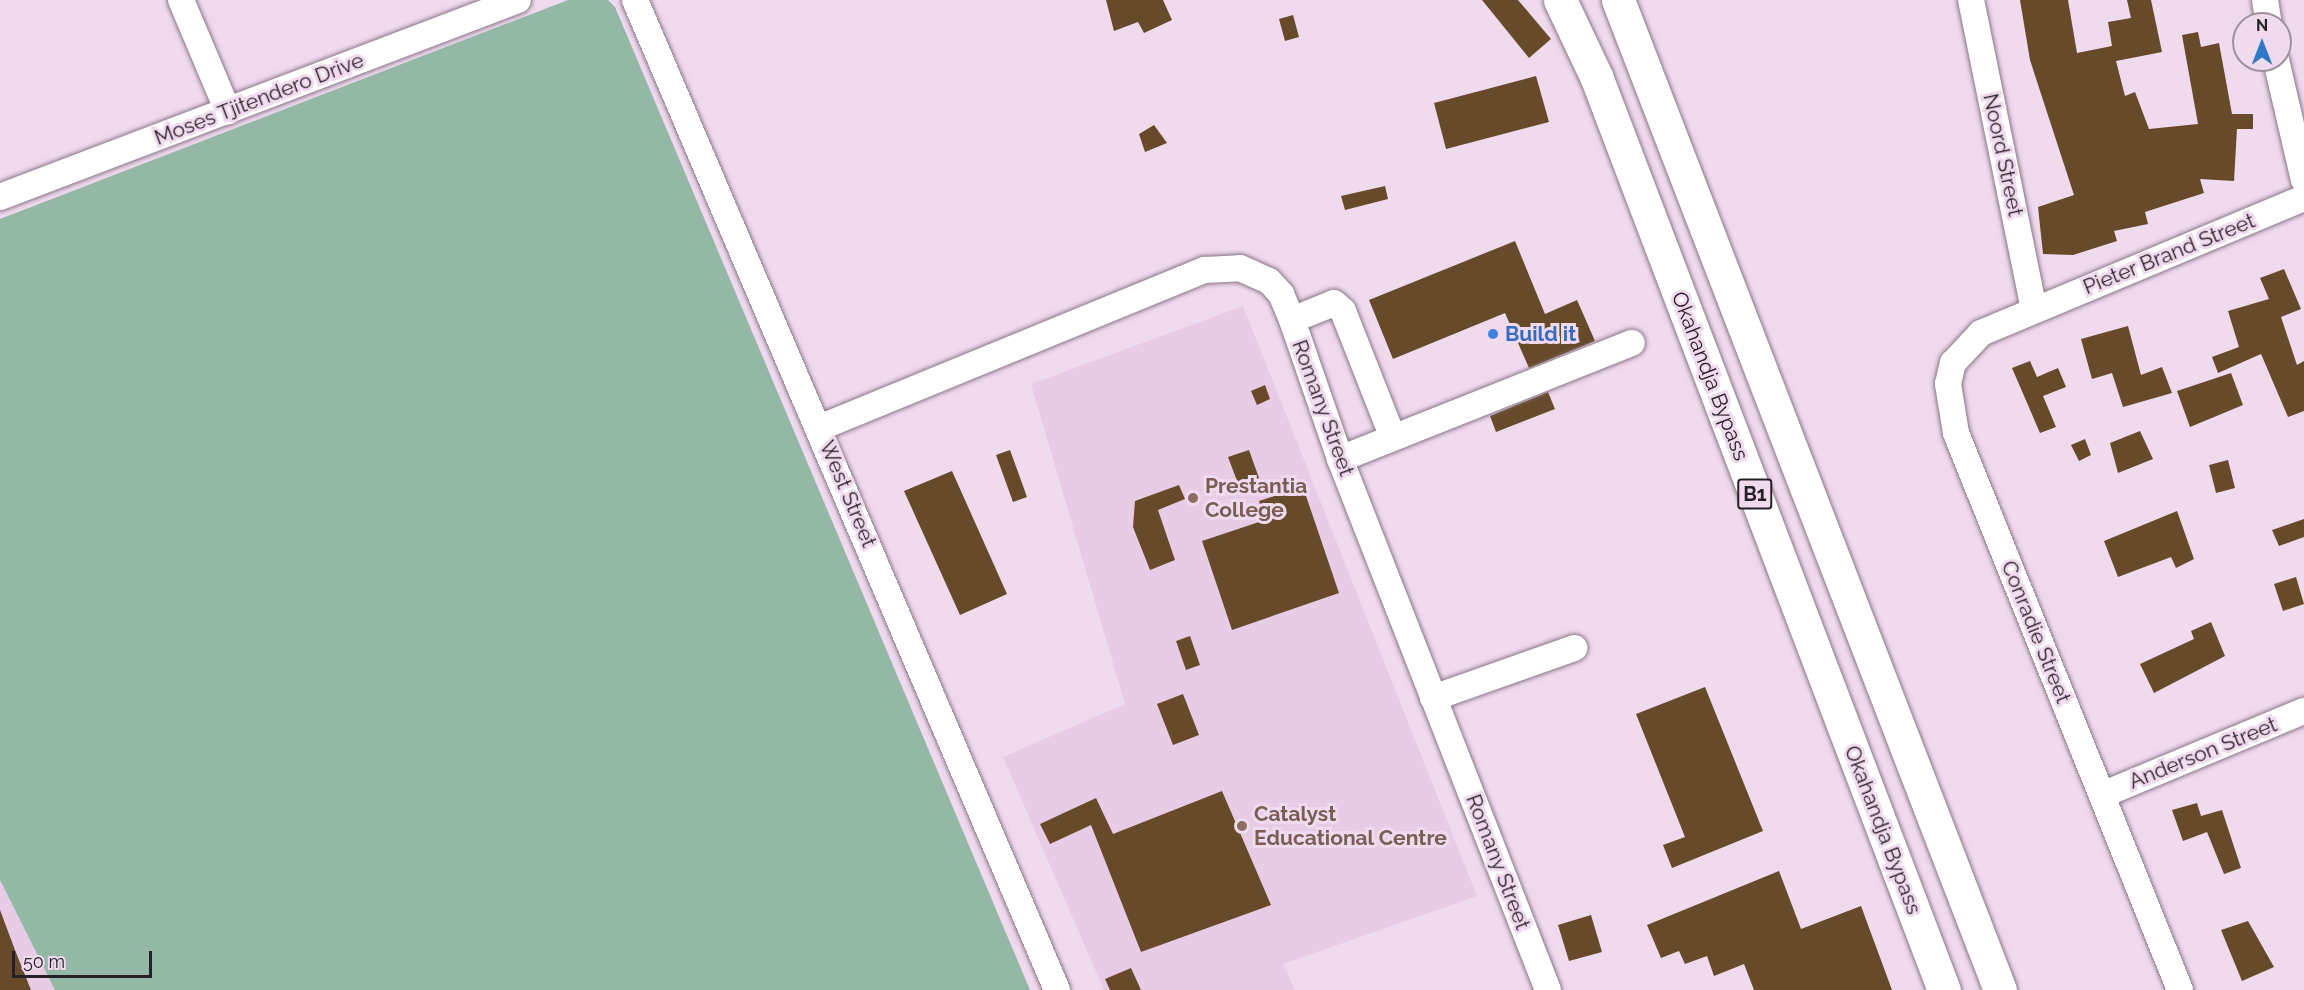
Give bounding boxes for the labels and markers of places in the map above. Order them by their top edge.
place label: Build it [1505,321,1576,347]
marker: Build it [1486,327,1500,341]
place label: Prestantia College [1205,473,1307,523]
marker: Prestantia College [1186,491,1200,505]
place label: Catalyst Educational Centre [1254,801,1448,851]
marker: Catalyst Educational Centre [1235,819,1249,833]

